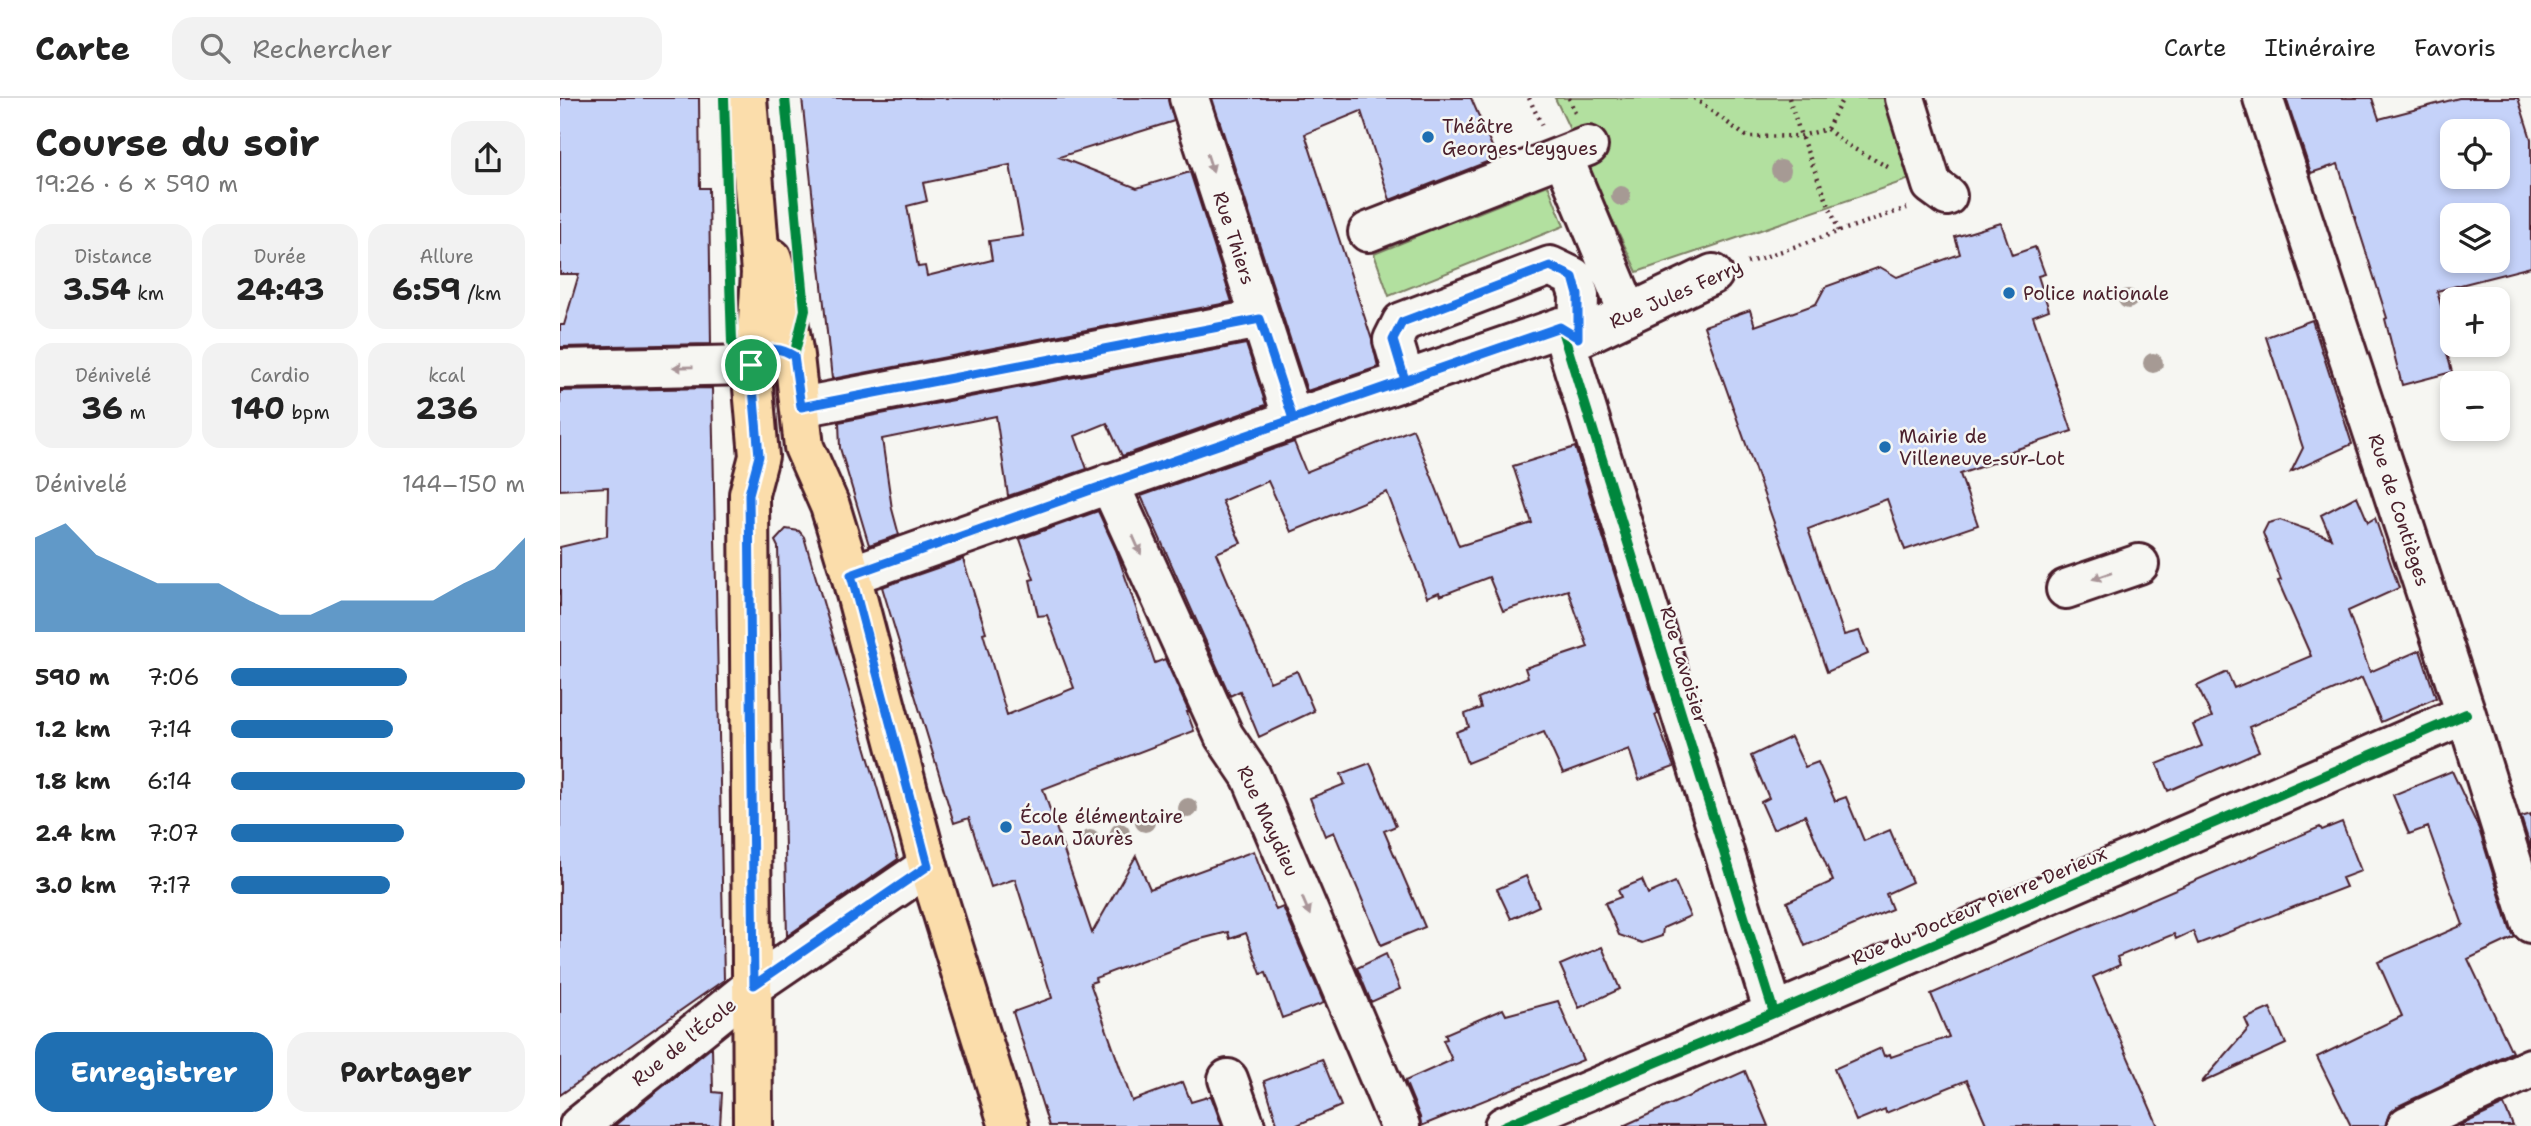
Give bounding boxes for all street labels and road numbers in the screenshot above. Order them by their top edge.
street label: Rue Thiers [1207,188,1261,288]
street label: Rue Jules Ferry [1606,253,1746,335]
street label: Rue de Contièges [2363,431,2435,589]
street label: Rue Lavoisier [1654,603,1714,727]
street label: Rue Maydieu [1231,761,1305,881]
street label: Rue du Docteur Pierre Derieux [1848,841,2111,971]
street label: Rue de l'École [626,991,741,1092]

